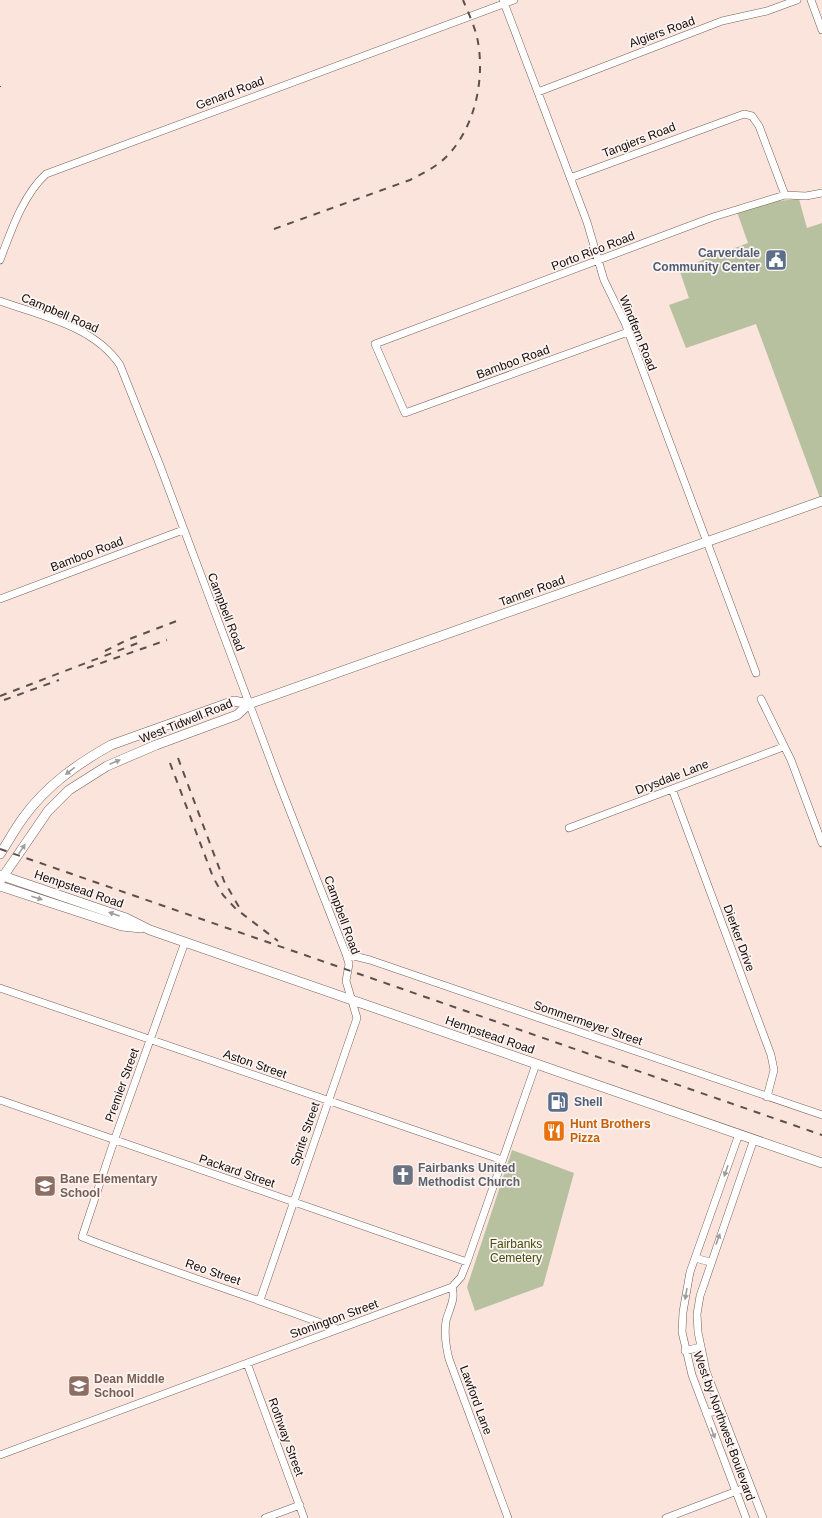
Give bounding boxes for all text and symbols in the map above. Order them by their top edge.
street label: Algiers Road [627,14,697,50]
street label: Genard Road [194,74,266,112]
street label: Tangiers Road [600,120,678,160]
street label: Porto Rico Road [549,229,637,273]
place label: Carverdale Community Center [653,246,760,274]
public building icon: Carverdale Community Center [763,247,789,273]
street label: Campbell Road [19,290,101,336]
street label: Windfern Road [617,293,659,373]
street label: Bamboo Road [475,342,551,382]
street label: Bamboo Road [49,534,125,574]
street label: Campbell Road [205,571,247,653]
street label: Tanner Road [497,573,567,609]
street label: West Tidwell Road [137,696,235,746]
street label: Drysdale Lane [633,756,711,797]
one-way arrow [110,759,122,765]
one-way arrow [65,767,76,775]
one-way arrow [18,844,26,854]
street label: Hempstead Road [33,867,125,911]
street label: Campbell Road [321,874,363,956]
one-way arrow [31,896,43,902]
street label: Dierker Drive [720,903,758,974]
one-way arrow [108,911,120,917]
street label: Sommermeyer Street [532,998,645,1048]
street label: Hempstead Road [444,1013,536,1057]
street label: Premier Street [102,1046,142,1124]
street label: Aston Street [221,1047,289,1082]
fuel station icon: Shell [545,1089,571,1115]
place label: Shell [574,1095,603,1109]
street label: Sprite Street [288,1100,323,1168]
place label: Hunt Brothers Pizza [570,1117,651,1145]
restaurant icon: Hunt Brothers Pizza [541,1118,567,1144]
street label: Packard Street [197,1151,277,1191]
place label: Fairbanks United Methodist Church [418,1161,520,1189]
church icon: Fairbanks United Methodist Church [390,1162,416,1188]
one-way arrow [723,1165,729,1177]
place label: Bane Elementary School [60,1172,158,1200]
school or university icon: Bane Elementary School [32,1173,58,1199]
one-way arrow [716,1232,722,1244]
park label: Fairbanks Cemetery [490,1237,542,1265]
street label: Reo Street [184,1256,243,1288]
one-way arrow [682,1288,688,1300]
street label: Stonington Street [288,1296,381,1341]
street label: West by Northwest Boulevard [690,1349,758,1503]
street label: Lawford Lane [457,1363,495,1437]
place label: Dean Middle School [94,1372,165,1400]
school or university icon: Dean Middle School [66,1373,92,1399]
street label: Rothway Street [265,1396,307,1479]
one-way arrow [711,1428,717,1440]

